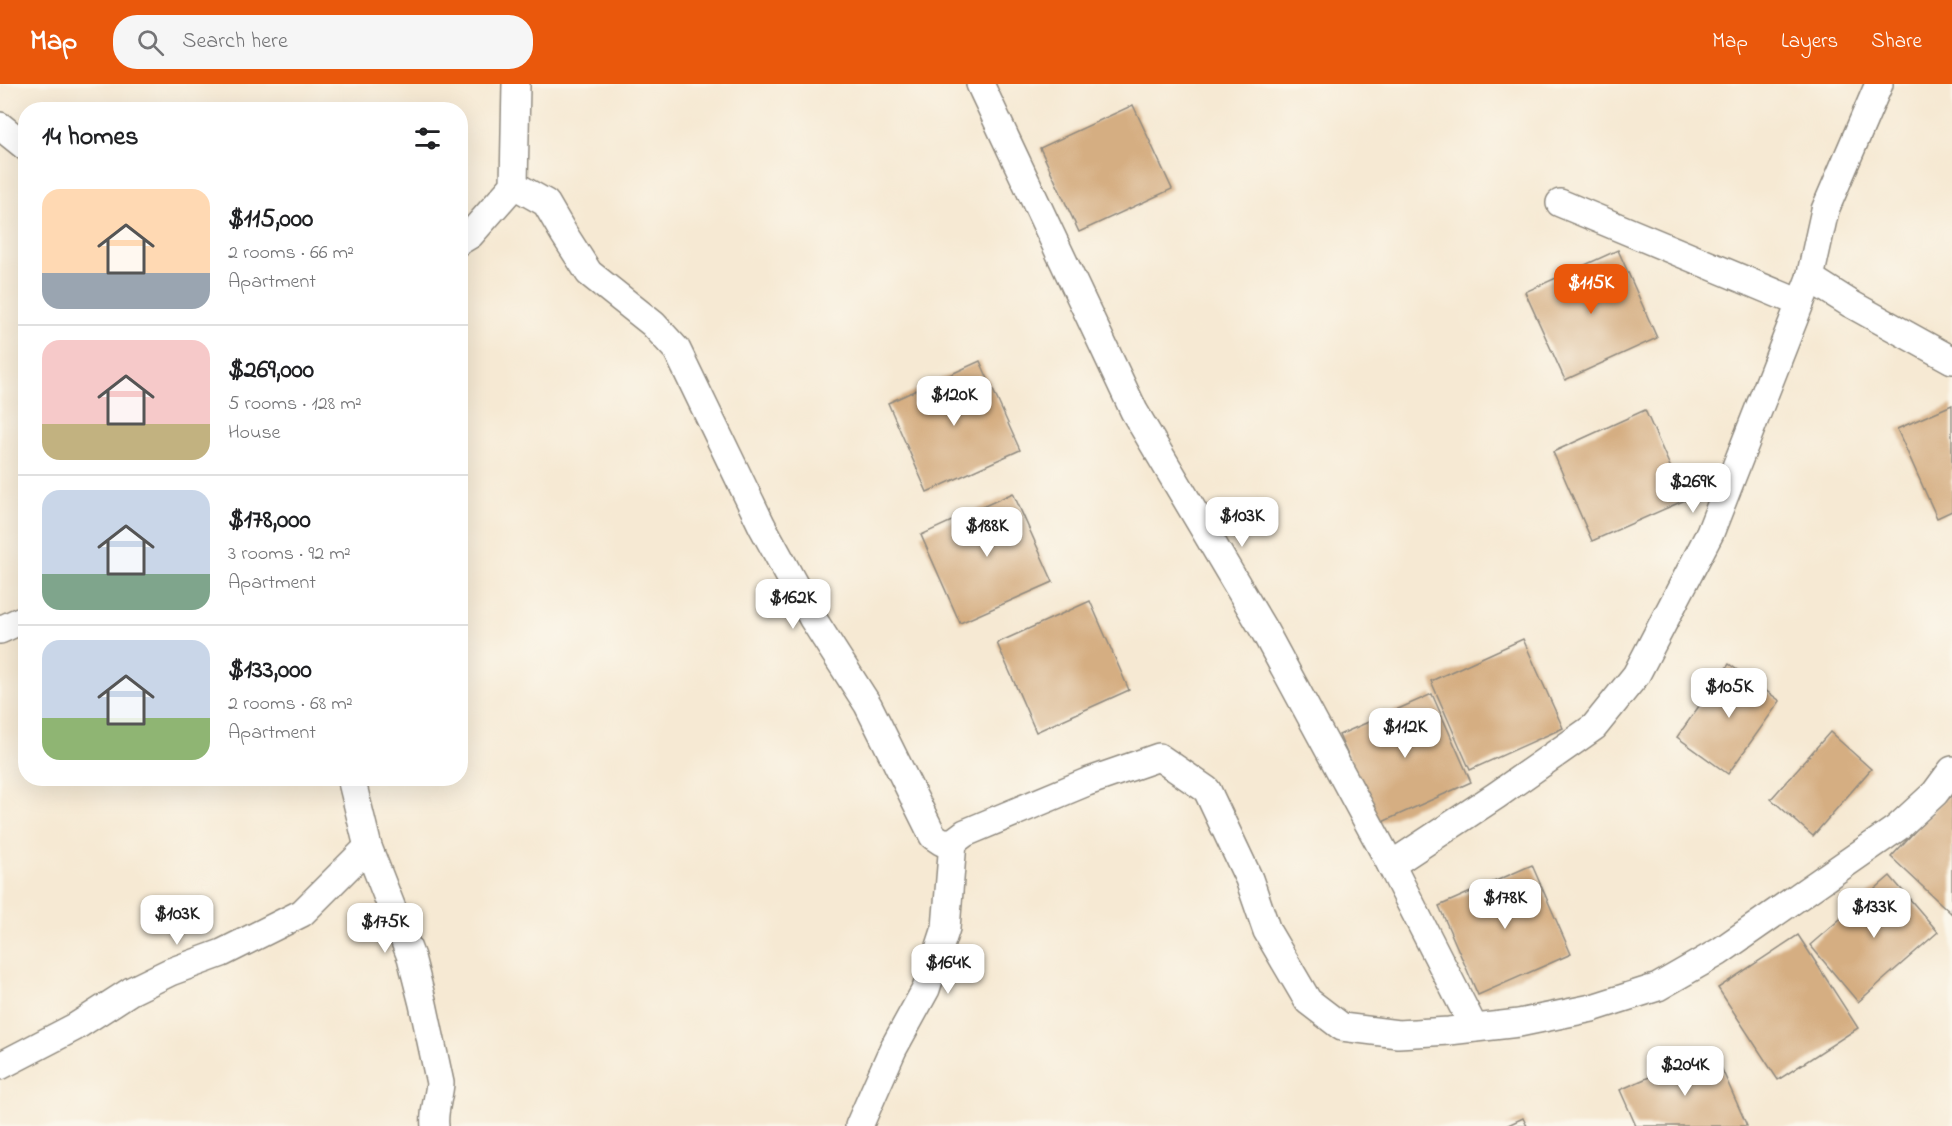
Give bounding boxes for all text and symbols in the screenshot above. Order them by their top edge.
search box [113,15,533,69]
text: Map [30,22,77,63]
icon: search [134,26,167,59]
text: Search here [182,26,288,58]
text: Map [1712,27,1748,57]
text: Layers [1781,27,1838,57]
text: Share [1871,27,1922,57]
text: 14 homes [42,119,138,157]
icon: filters [411,122,444,155]
text: $115,000 [228,201,313,239]
icon: home [90,213,162,285]
text: 2 rooms · 66 m² [228,239,354,268]
pin: $115K [1549,264,1633,315]
text: Apartment [228,268,316,297]
text: $115K [1568,269,1614,298]
text: $269,000 [228,352,314,390]
icon: home [90,364,162,436]
pin: $120K [912,376,996,427]
text: $120K [931,381,977,410]
text: 5 rooms · 128 m² [228,390,362,419]
text: House [228,419,281,448]
pin: $269K [1651,463,1735,514]
text: $269K [1670,468,1716,497]
pin: $103K [1200,497,1284,548]
text: $178,000 [228,502,311,540]
text: $103K [1219,502,1265,531]
pin: $188K [945,507,1029,558]
text: $188K [965,512,1009,541]
icon: home [90,514,162,586]
text: 3 rooms · 92 m² [228,540,351,569]
text: Apartment [228,569,316,598]
pin: $162K [751,579,835,630]
text: $162K [770,584,816,613]
text: $133,000 [228,652,312,690]
icon: home [90,664,162,736]
pin: $105K [1687,668,1771,719]
text: $105K [1705,673,1753,702]
text: 2 rooms · 68 m² [228,690,353,719]
pin: $112K [1363,708,1447,759]
text: $112K [1383,713,1427,742]
text: Apartment [228,719,316,748]
pin: $178K [1463,879,1547,930]
text: $178K [1483,884,1527,913]
pin: $133K [1832,888,1916,939]
text: $133K [1852,893,1896,922]
pin: $103K [135,895,219,946]
text: $103K [154,900,200,929]
pin: $175K [343,903,427,954]
text: $175K [361,908,409,937]
pin: $164K [906,944,990,995]
text: $164K [925,949,971,978]
pin: $204K [1643,1046,1727,1097]
text: $204K [1661,1051,1709,1080]

